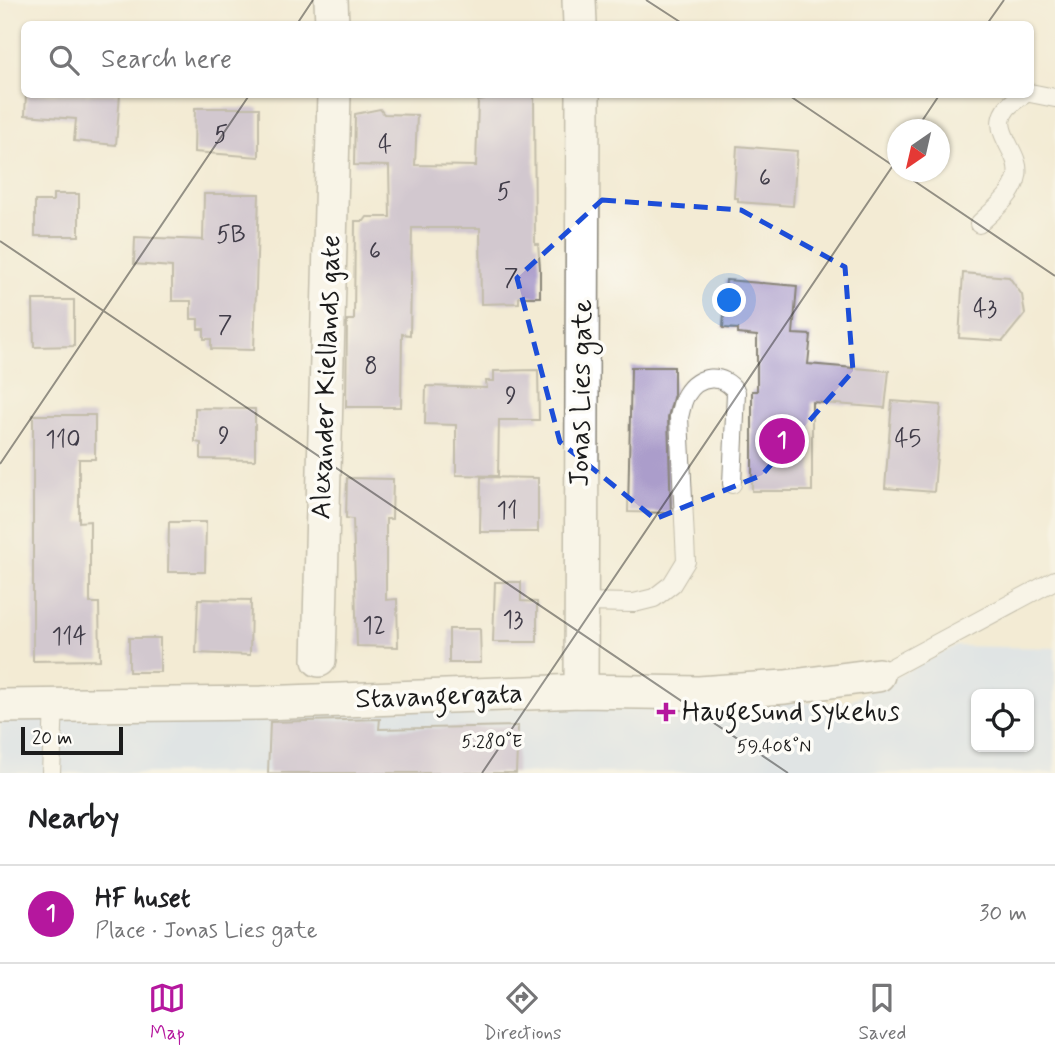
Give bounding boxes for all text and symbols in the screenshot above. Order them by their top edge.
search box [21,21,1034,98]
icon: search [45,41,83,79]
text: Search here [101,43,232,77]
north arrow [887,119,950,182]
house number: 5 [214,120,228,151]
house number: 4 [378,130,392,161]
house number: 6 [759,163,771,194]
house number: 5 [497,177,511,208]
house number: 5B [216,220,246,251]
street label: Alexander Kiellands gate [304,234,350,520]
house number: 6 [369,236,381,267]
house number: 7 [504,263,518,294]
your location [712,283,746,317]
house number: 43 [973,294,997,325]
street label: Jonas Lies gate [562,299,604,487]
house number: 7 [218,310,232,341]
house number: 8 [364,351,378,382]
house number: 9 [505,381,517,412]
pin: 1 [759,415,805,467]
house number: 9 [218,421,230,452]
house number: 45 [895,424,921,455]
house number: 110 [45,425,81,456]
house number: 11 [496,496,518,527]
house number: 13 [503,605,523,636]
house number: 12 [362,611,386,642]
house number: 114 [51,622,87,653]
street label: Stavangergata [355,676,523,721]
map controls [971,689,1034,752]
button: locate [971,689,1034,752]
place label: Haugesund sykehus [682,694,900,734]
marker: Haugesund sykehus [656,702,676,722]
scale bar [21,724,122,756]
text: 20 m [32,726,72,751]
text: 5.280°E [461,730,523,754]
text: 59.408°N [737,735,811,759]
text: Nearby [28,799,119,838]
text: HF huset [95,882,191,916]
text: 1 [46,899,56,929]
text: 30 m [979,899,1027,929]
text: Place · Jonas Lies gate [95,916,318,946]
tab: Map [148,979,186,1046]
tab: Directions [483,979,562,1046]
tab: Saved [858,979,906,1046]

